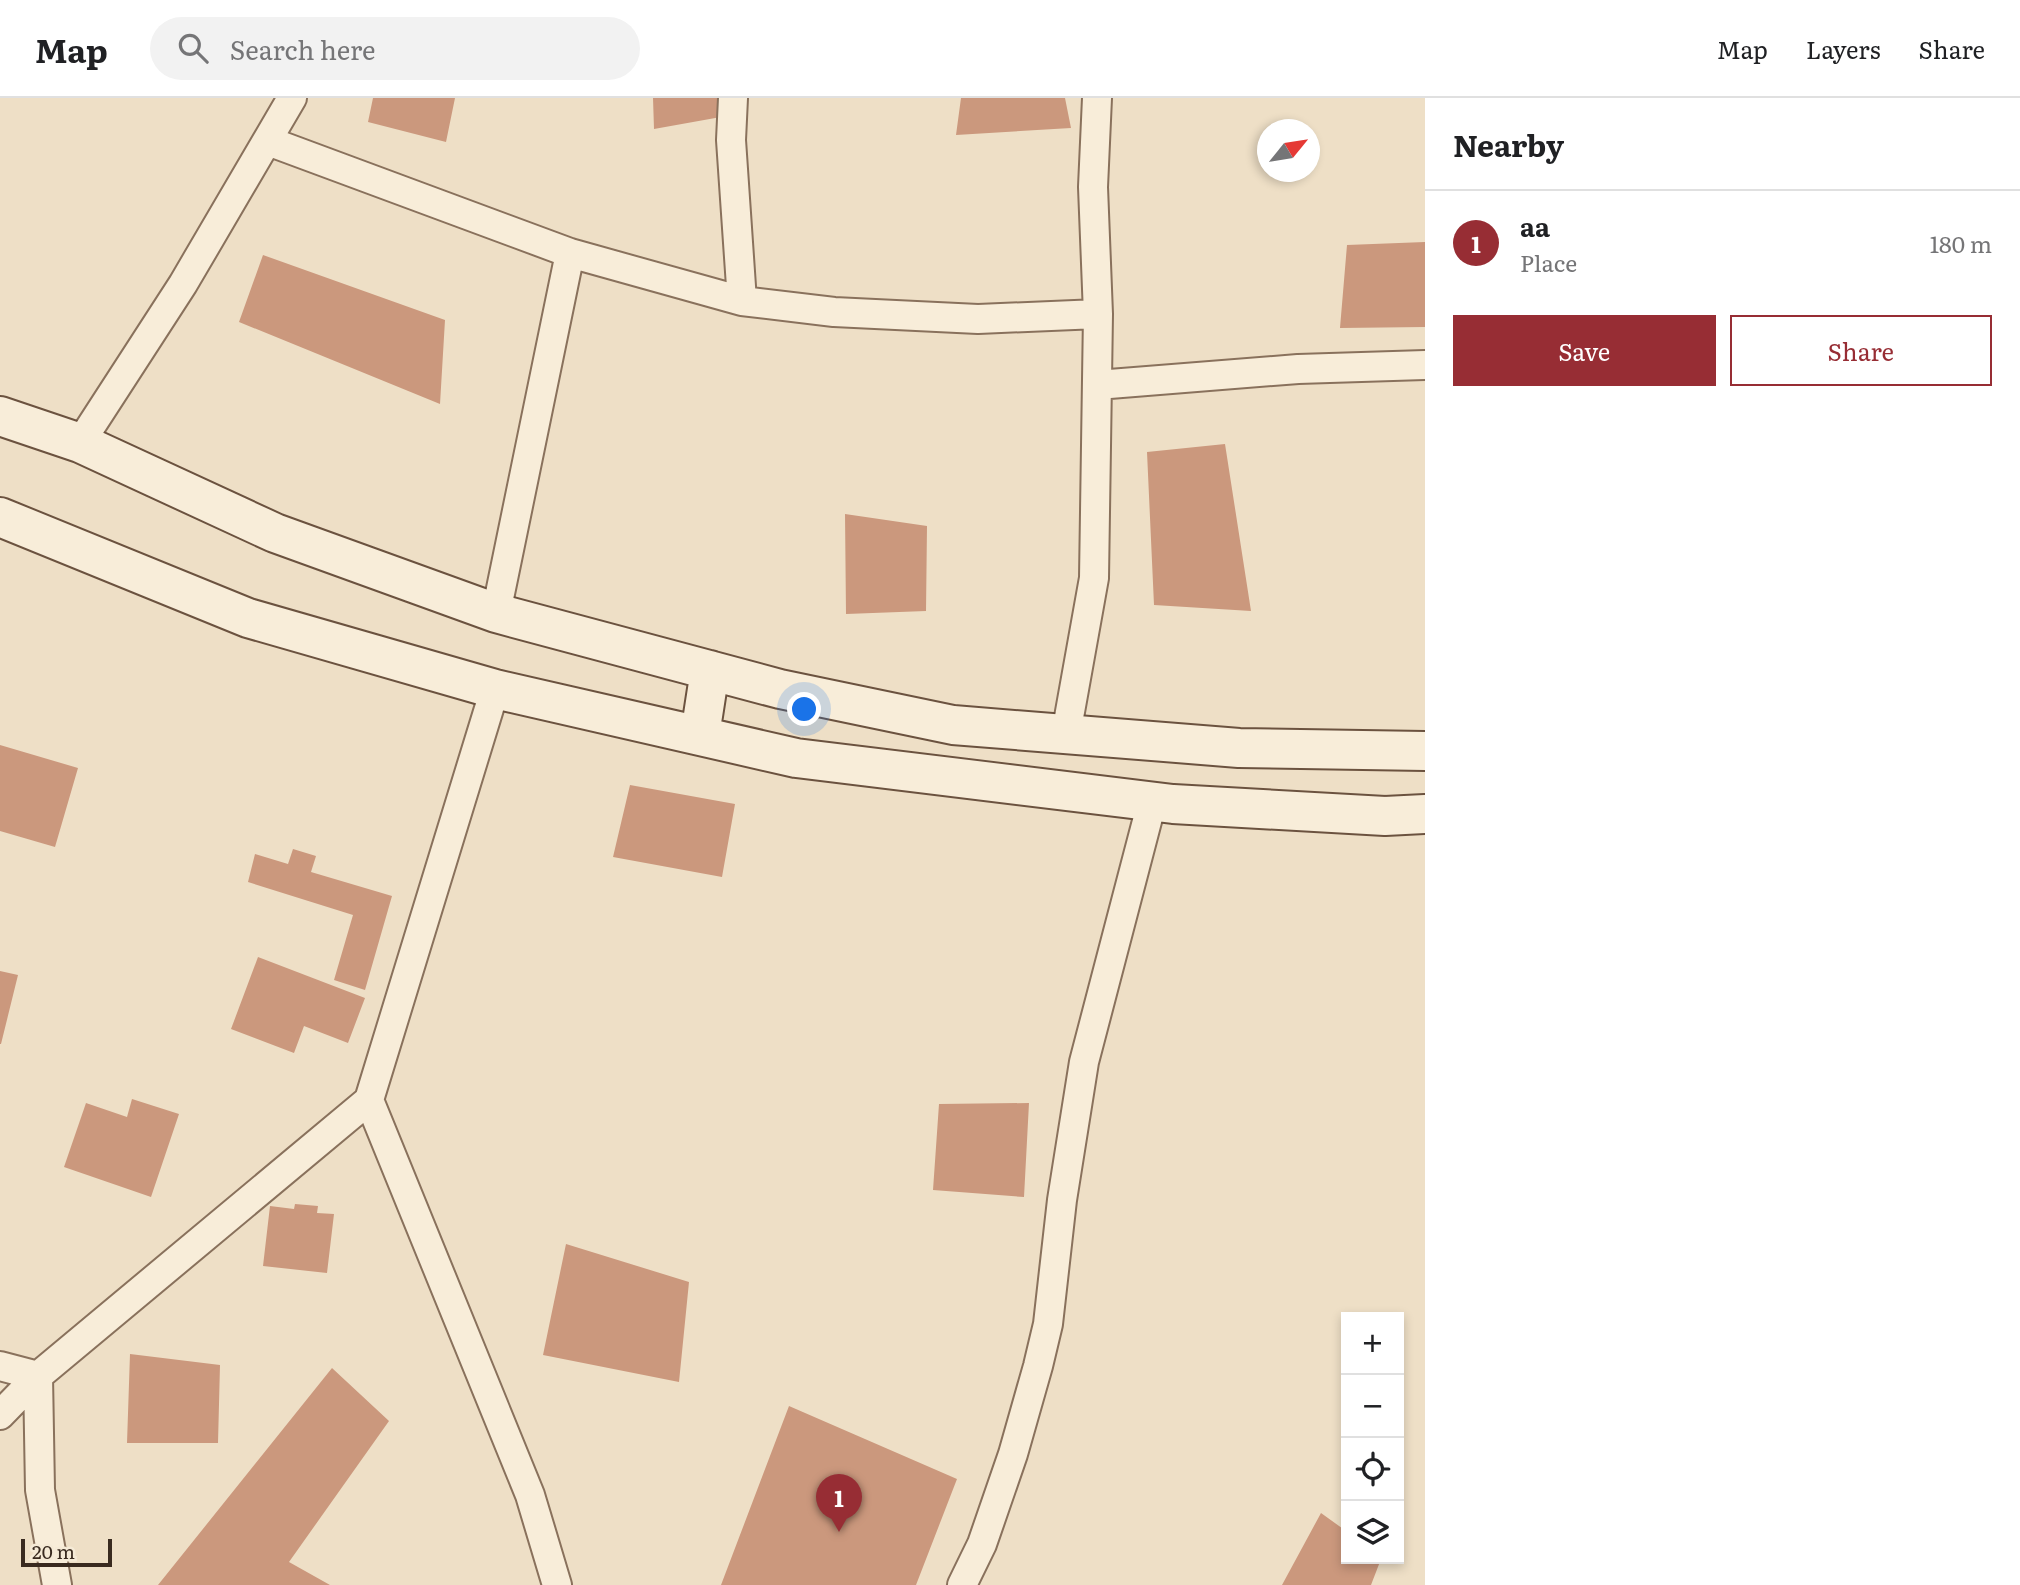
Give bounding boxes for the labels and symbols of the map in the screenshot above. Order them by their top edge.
north arrow [1257,119,1320,182]
your location [787,692,821,726]
pin: 1 [816,1474,862,1532]
scale bar [21,1536,112,1568]

